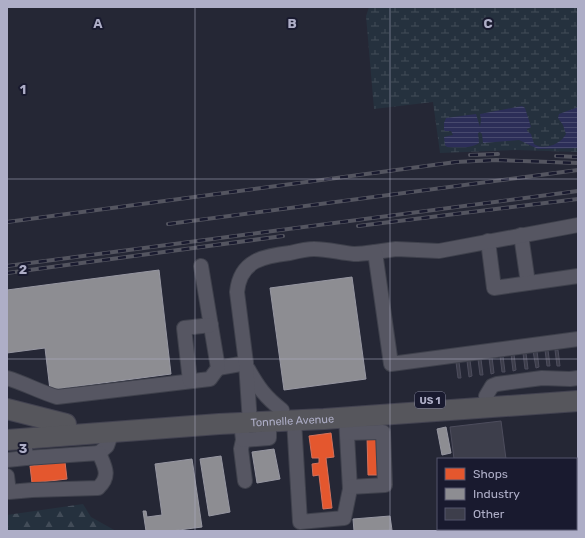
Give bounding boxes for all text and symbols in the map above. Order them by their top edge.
text: A [93,16,103,31]
text: B [287,16,297,31]
text: C [483,16,493,31]
text: 1 [20,82,26,97]
text: 2 [19,262,27,277]
road number: US 1 [415,392,445,408]
street label: Tonnelle Avenue [250,412,335,429]
text: 3 [19,441,28,456]
legend [437,458,577,530]
text: Shops [473,467,508,481]
text: Industry [473,487,520,501]
text: Other [473,507,505,521]

